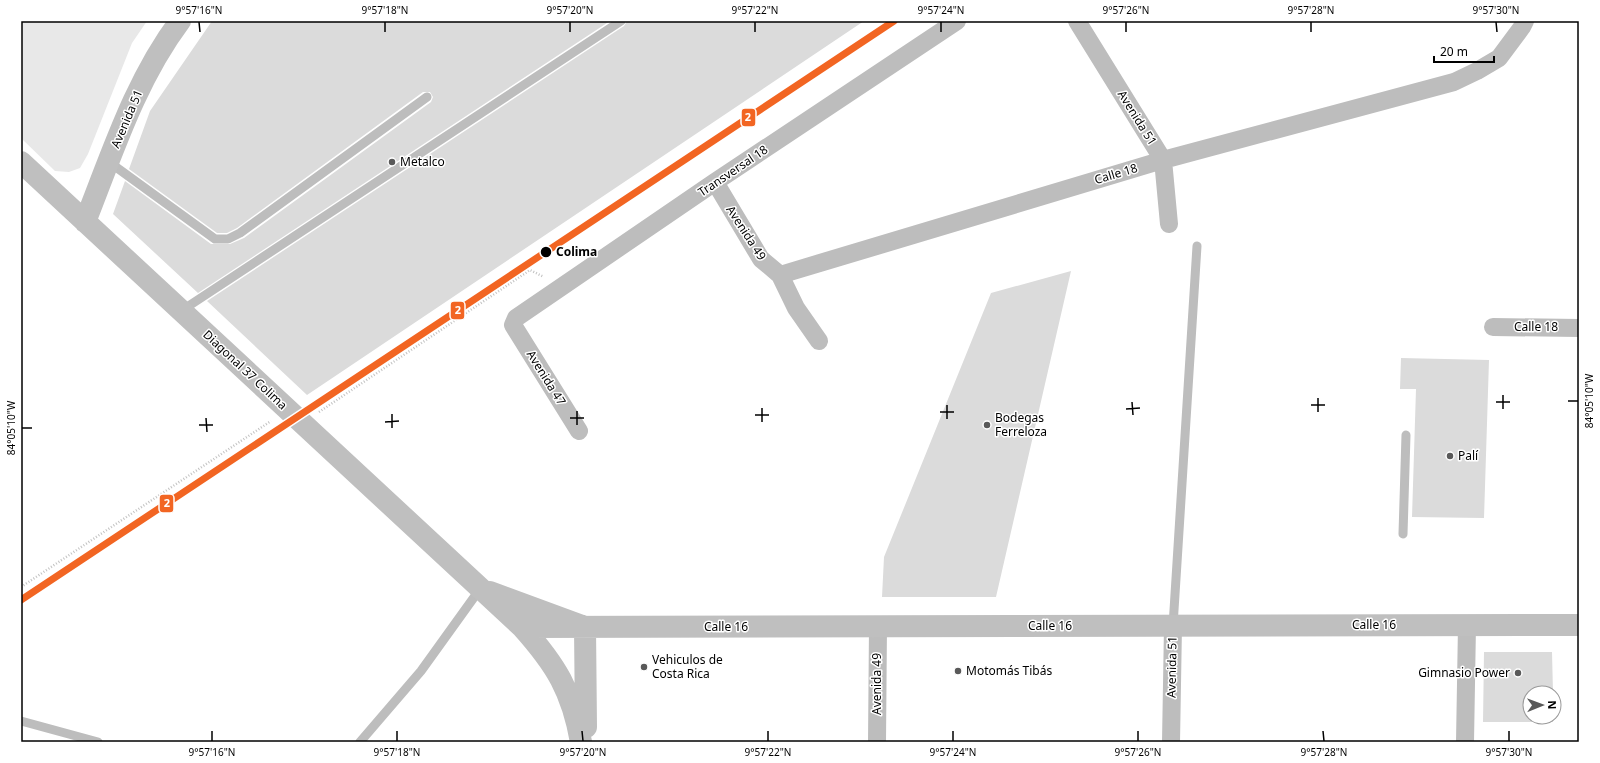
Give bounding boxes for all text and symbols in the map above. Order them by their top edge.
text: 9°57'16"N [176,3,222,17]
text: 9°57'18"N [362,3,408,17]
text: 9°57'20"N [547,3,593,17]
text: 9°57'22"N [732,3,778,17]
text: 9°57'24"N [918,3,964,17]
text: 9°57'26"N [1103,3,1149,17]
text: 9°57'28"N [1288,3,1334,17]
text: 9°57'30"N [1473,3,1519,17]
scale bar [1434,38,1494,64]
text: 20 m [1440,43,1468,60]
street label: Avenida 51 [107,87,146,151]
street label: Avenida 51 [1114,87,1161,149]
line badge: 2 [741,108,756,127]
text: 2 [745,109,751,124]
street label: Transversal 18 [694,141,771,200]
place label: Metalco [400,153,445,170]
marker: Metalco [387,157,397,167]
street label: Calle 18 [1092,159,1140,188]
street label: Avenida 49 [722,202,771,263]
place label: Colima [556,243,597,260]
marker: Colima [539,245,553,259]
line badge: 2 [450,301,465,320]
text: 2 [455,302,461,317]
street label: Calle 18 [1514,318,1558,335]
street label: Diagonal 37 Colima [200,326,291,413]
street label: Avenida 47 [523,347,570,409]
text: 84°05'10"W [1582,373,1596,428]
text: 84°05'10"W [4,400,18,455]
place label: Bodegas Ferreloza [995,409,1047,440]
marker: Bodegas Ferreloza [982,420,992,430]
place label: Palí [1458,447,1479,464]
marker: Palí [1445,451,1455,461]
line badge: 2 [159,494,174,513]
text: 2 [164,495,170,510]
street label: Calle 16 [1352,616,1396,633]
street label: Calle 16 [1028,617,1072,634]
street label: Calle 16 [704,618,748,635]
street label: Avenida 51 [1162,636,1181,698]
place label: Vehiculos de Costa Rica [652,651,723,682]
street label: Avenida 49 [868,653,885,715]
marker: Vehiculos de Costa Rica [639,662,649,672]
place label: Motomás Tibás [966,662,1052,679]
place label: Gimnasio Power [1418,664,1510,681]
marker: Motomás Tibás [953,666,963,676]
marker: Gimnasio Power [1513,668,1523,678]
north arrow [1522,685,1562,725]
text: N [1545,700,1560,709]
text: 9°57'16"N [189,745,235,759]
text: 9°57'18"N [374,745,420,759]
text: 9°57'20"N [560,745,606,759]
text: 9°57'22"N [745,745,791,759]
text: 9°57'24"N [930,745,976,759]
text: 9°57'26"N [1115,745,1161,759]
text: 9°57'28"N [1301,745,1347,759]
text: 9°57'30"N [1486,745,1532,759]

